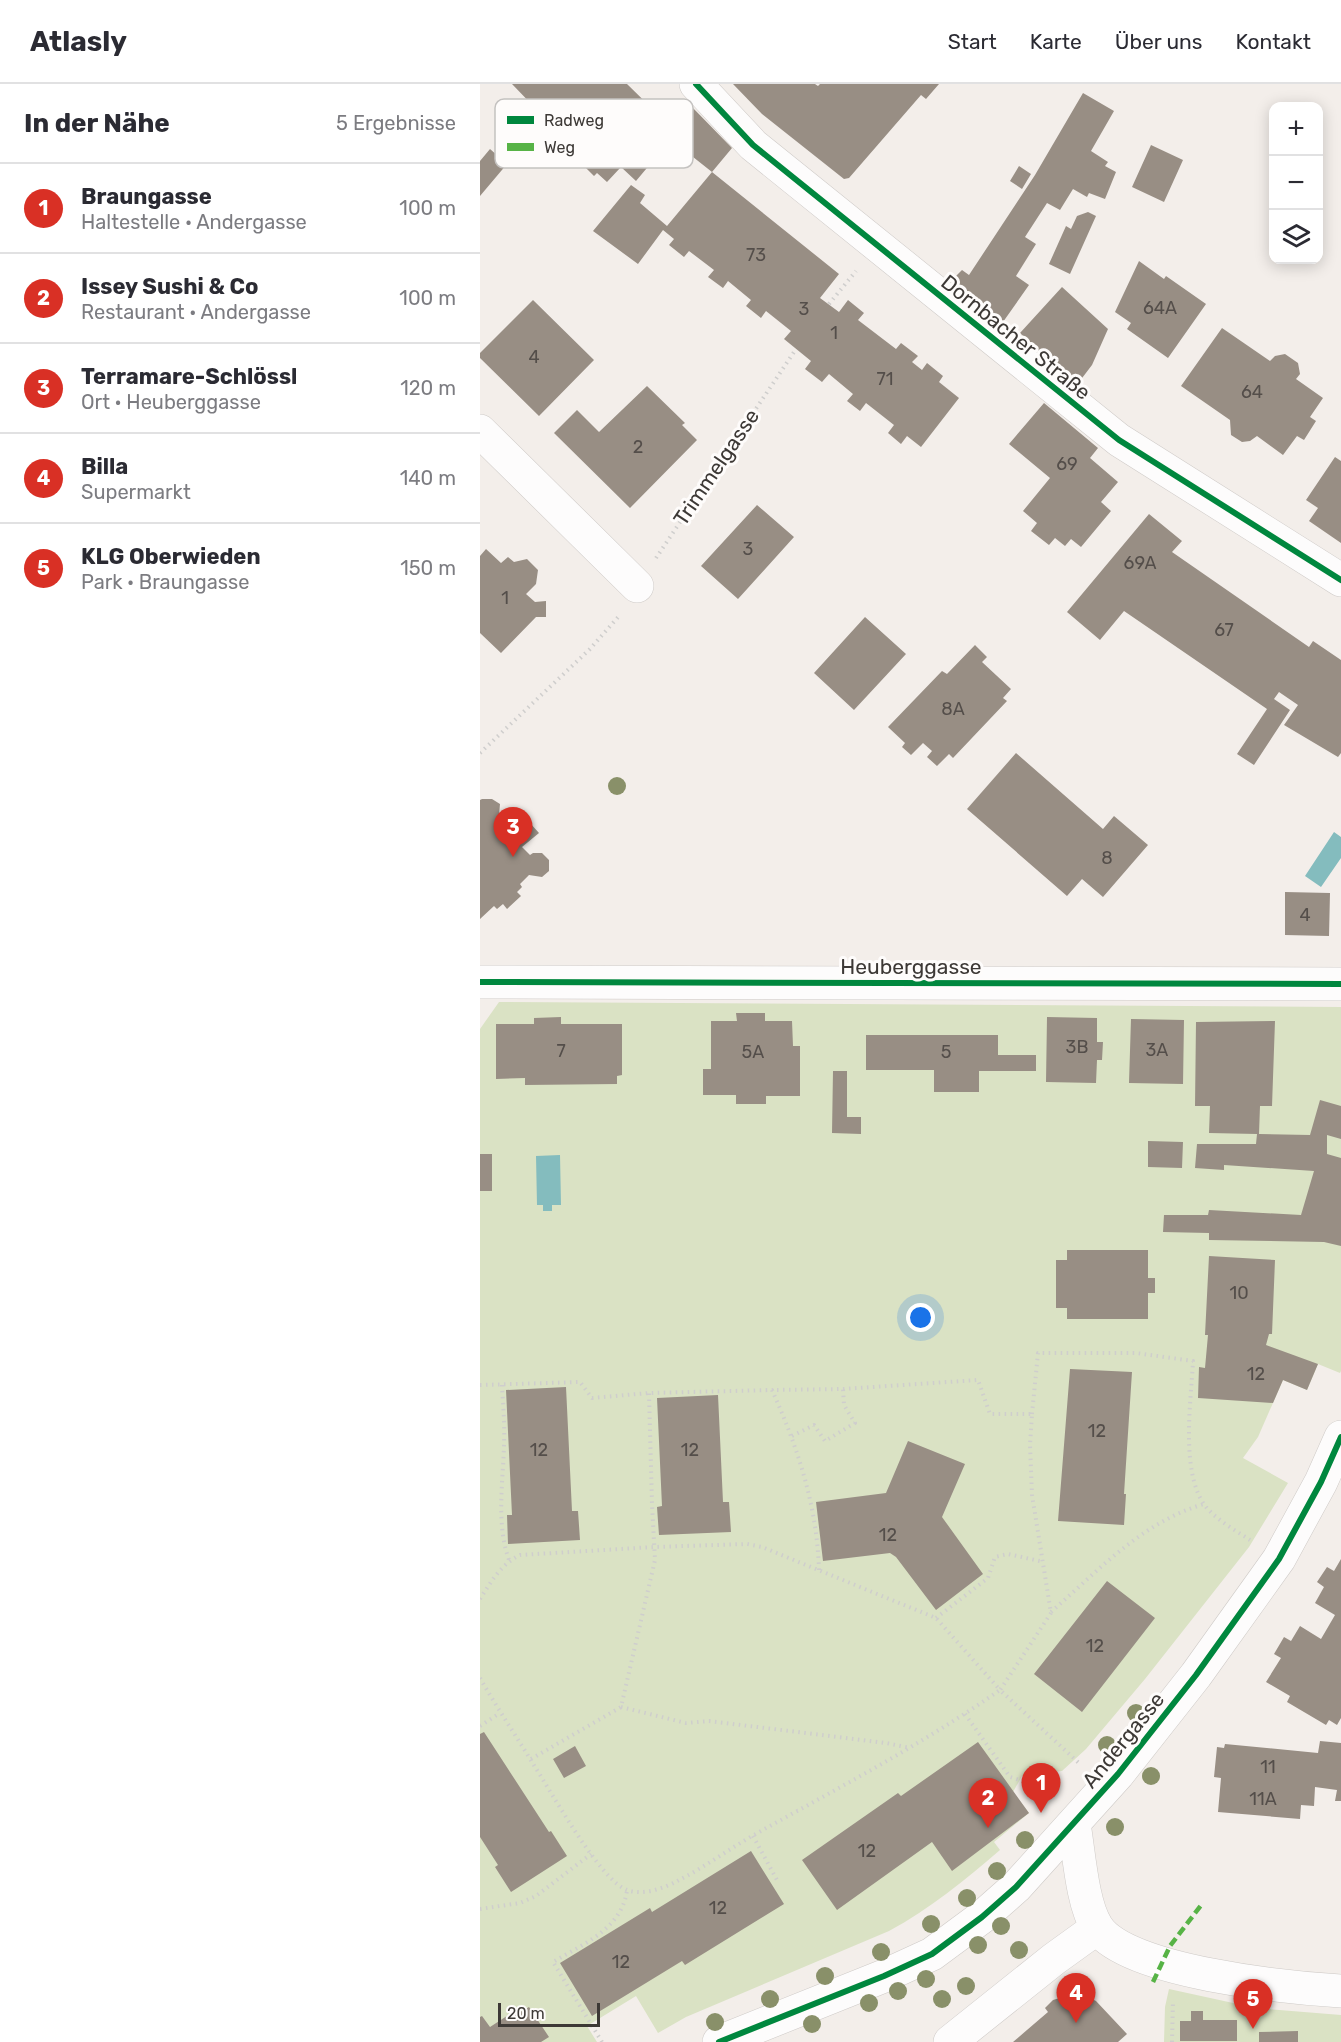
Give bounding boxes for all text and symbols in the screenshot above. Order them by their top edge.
text: Atlasly [30,25,127,58]
text: Start [948,29,997,54]
text: Karte [1030,29,1082,54]
text: Über uns [1115,29,1203,54]
text: Kontakt [1236,29,1311,54]
legend [495,99,693,168]
map controls [1269,102,1323,264]
button: + [1269,102,1323,156]
text: In der Nähe [24,108,170,139]
text: 5 Ergebnisse [336,111,456,135]
text: Radweg [544,111,604,130]
text: Weg [544,138,575,157]
button: − [1269,156,1323,210]
text: Braungasse [81,183,212,210]
text: 1 [39,196,48,220]
text: 100 m [399,196,456,220]
text: Haltestelle · Andergasse [81,210,307,234]
button: layers [1269,210,1323,264]
house number: 73 [746,244,766,266]
street label: Dornbacher Straße [936,269,1096,405]
text: Issey Sushi & Co [81,273,258,300]
text: 2 [37,286,50,310]
text: 100 m [399,286,456,310]
house number: 64A [1143,297,1177,319]
house number: 3 [799,298,809,320]
text: Restaurant · Andergasse [81,300,311,324]
house number: 1 [830,322,838,344]
house number: 4 [528,346,540,368]
text: Terramare-Schlössl [81,363,297,390]
house number: 71 [877,368,893,390]
text: 3 [37,376,50,400]
text: 120 m [400,376,456,400]
house number: 64 [1241,381,1263,403]
text: Ort · Heuberggasse [81,390,261,414]
street label: Trimmelgasse [668,404,764,530]
house number: 2 [633,436,643,458]
text: Billa [81,453,128,480]
house number: 69 [1056,453,1078,475]
text: 4 [37,466,50,490]
text: 140 m [400,466,456,490]
text: Supermarkt [81,480,191,504]
house number: 3 [743,538,753,560]
text: KLG Oberwieden [81,543,261,570]
house number: 69A [1124,552,1156,574]
text: 5 [37,556,50,580]
text: 150 m [400,556,456,580]
text: Park · Braungasse [81,570,249,594]
house number: 1 [501,587,509,609]
house number: 67 [1214,619,1234,641]
house number: 8A [941,698,965,720]
pin: 3 [494,808,532,857]
house number: 8 [1101,847,1113,869]
house number: 4 [1299,904,1311,926]
street label: Heuberggasse [840,954,982,979]
house number: 3B [1066,1036,1088,1058]
house number: 3A [1146,1039,1168,1061]
house number: 7 [556,1040,566,1062]
house number: 5A [742,1041,764,1063]
house number: 5 [941,1041,951,1063]
house number: 10 [1229,1282,1249,1304]
your location [906,1303,935,1332]
house number: 12 [1247,1363,1265,1385]
house number: 12 [1088,1420,1106,1442]
house number: 12 [530,1439,548,1461]
house number: 12 [681,1439,699,1461]
house number: 12 [879,1524,897,1546]
house number: 12 [1086,1635,1104,1657]
street label: Andergasse [1077,1687,1169,1793]
house number: 11 [1260,1756,1276,1778]
pin: 1 [1022,1764,1060,1813]
pin: 2 [968,1778,1008,1828]
house number: 11A [1249,1788,1277,1810]
house number: 12 [858,1840,876,1862]
house number: 12 [709,1897,727,1919]
house number: 12 [612,1951,630,1973]
pin: 4 [1056,1974,1096,2023]
pin: 5 [1234,1980,1272,2029]
scale bar [498,2000,600,2028]
text: 20 m [507,2004,545,2023]

